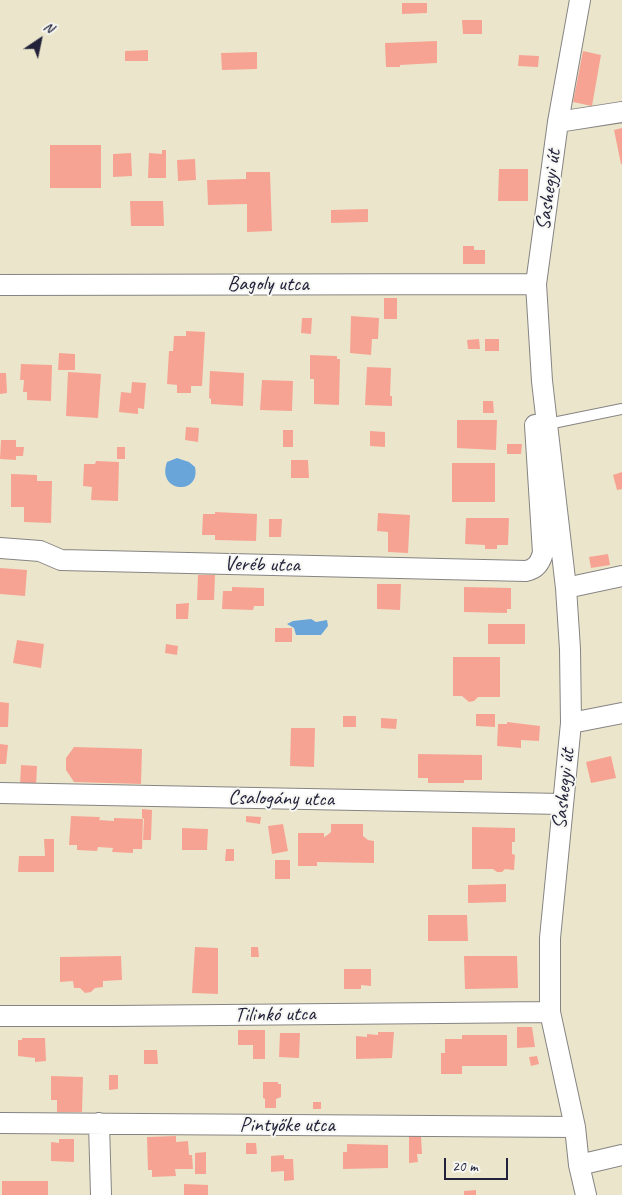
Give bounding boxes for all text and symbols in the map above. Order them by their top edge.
north arrow [15,15,65,65]
text: N [40,18,57,37]
street label: Sashegyi út [531,148,567,232]
street label: Bagoly utca [227,271,309,297]
street label: Veréb utca [224,552,300,578]
street label: Sashegyi út [547,747,581,831]
street label: Csalogány utca [228,785,334,813]
street label: Tilinkó utca [234,1002,316,1028]
street label: Pintyőke utca [239,1112,335,1138]
scale bar [447,1148,511,1180]
text: 20 m [452,1157,478,1176]

